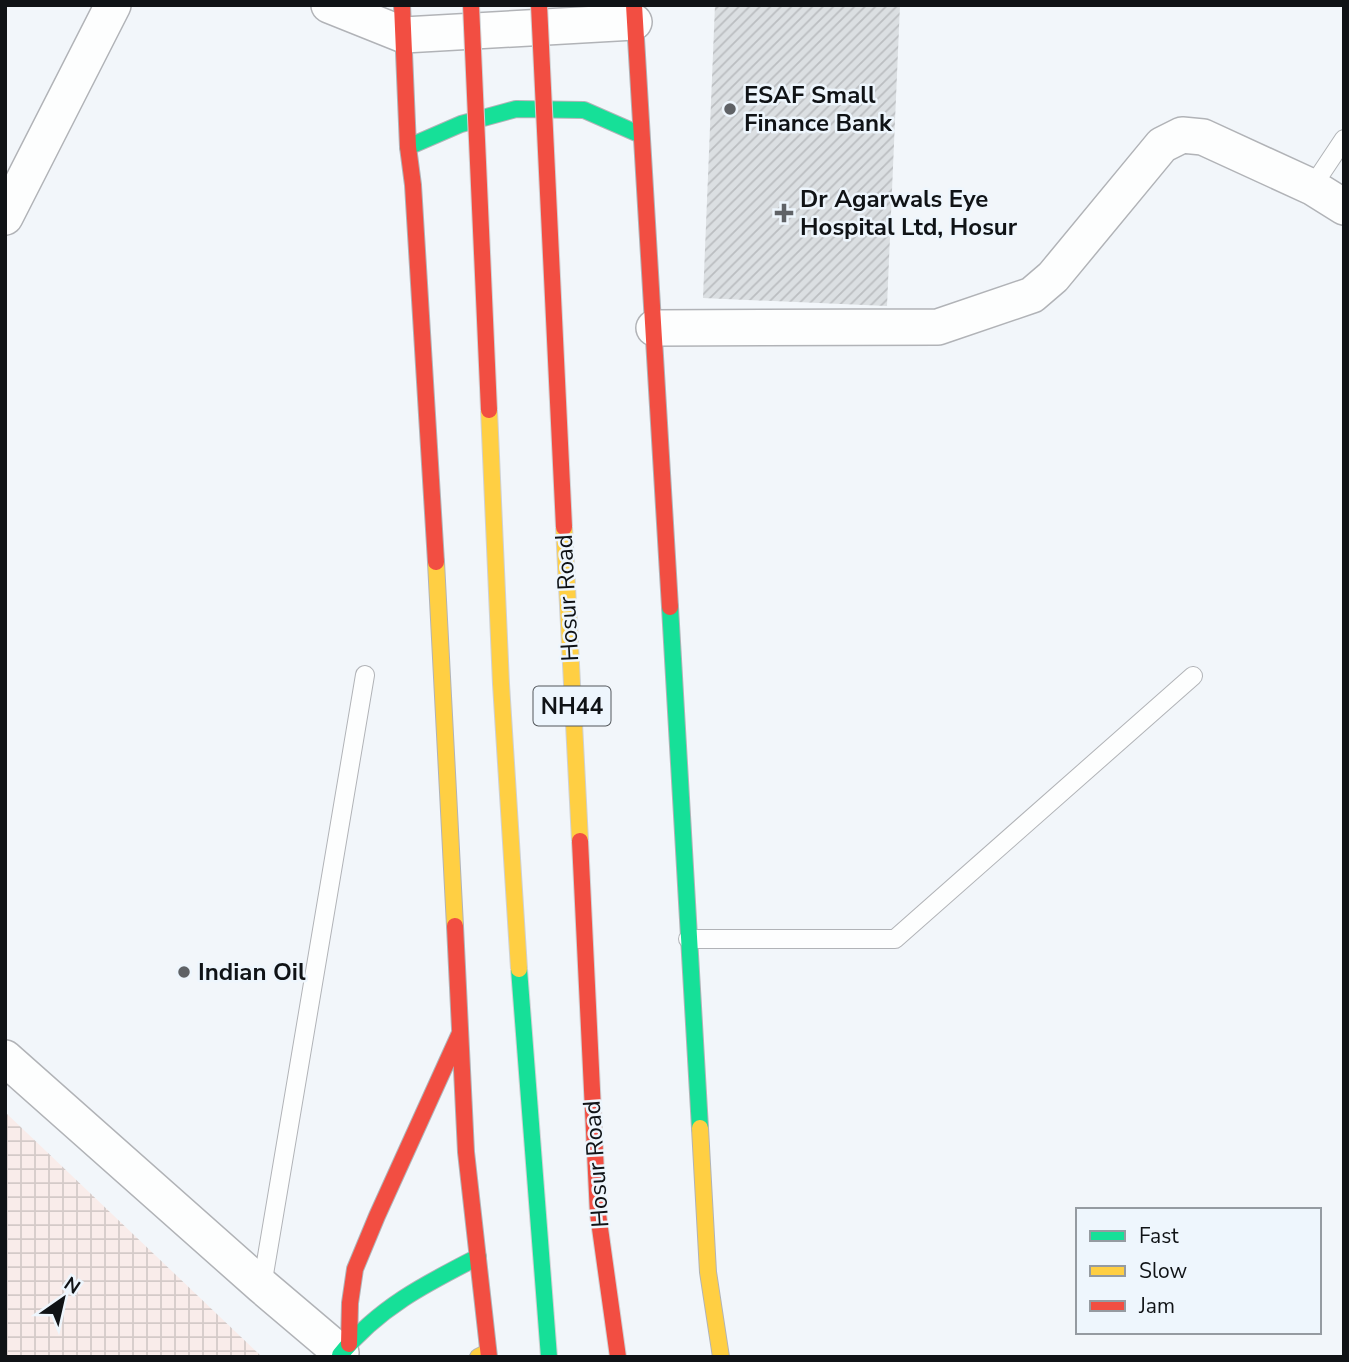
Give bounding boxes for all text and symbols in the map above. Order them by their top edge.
place label: ESAF Small Finance Bank [744,79,893,139]
marker: ESAF Small Finance Bank [722,101,738,117]
place label: Dr Agarwals Eye Hospital Ltd, Hosur [800,183,1018,243]
marker: Dr Agarwals Eye Hospital Ltd, Hosur [774,203,794,223]
street label: Hosur Road [548,534,586,662]
road number: NH44 [534,686,610,726]
place label: Indian Oil [198,956,306,988]
marker: Indian Oil [176,964,192,980]
street label: Hosur Road [576,1099,616,1229]
legend [1076,1208,1321,1334]
text: Fast [1139,1222,1179,1250]
text: Slow [1139,1257,1188,1285]
north arrow [28,1264,98,1334]
text: N [59,1271,85,1300]
text: Jam [1138,1292,1175,1320]

